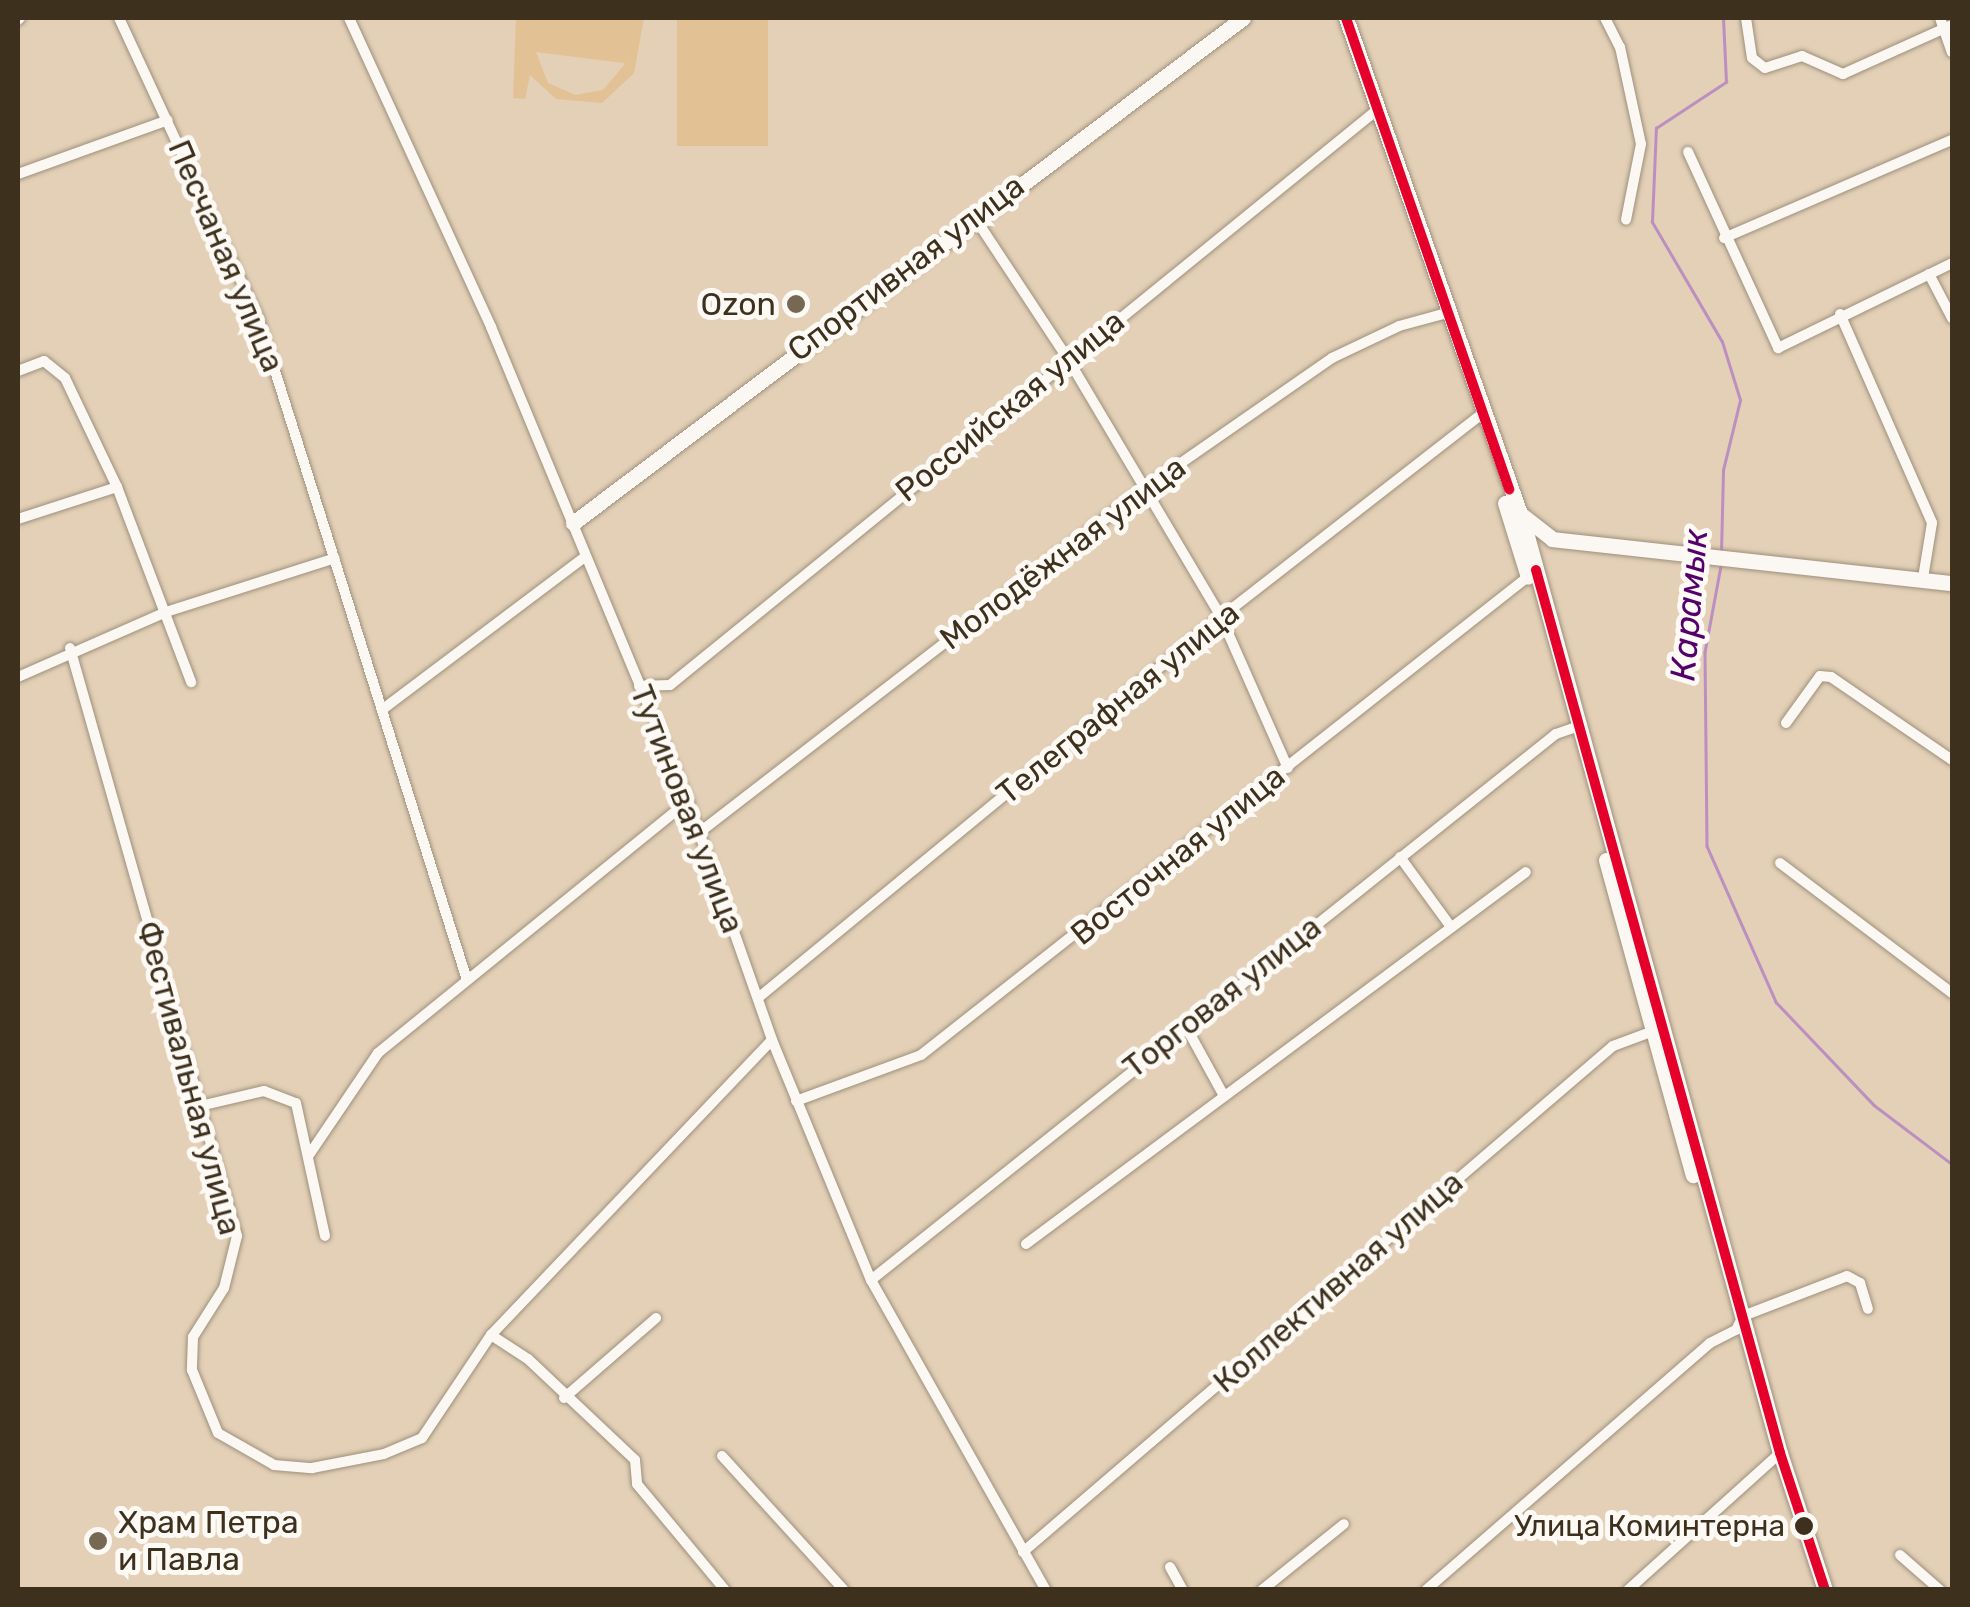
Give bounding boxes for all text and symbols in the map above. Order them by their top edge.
street label: Песчаная улица [160,134,292,378]
street label: Спортивная улица [780,167,1032,369]
place label: Ozon [700,285,776,323]
marker: Ozon [785,293,807,315]
street label: Российская улица [888,302,1132,510]
street label: Молодёжная улица [933,448,1193,658]
water label: Карамык [1661,528,1717,682]
street label: Телеграфная улица [989,593,1247,813]
street label: Тутиновая улица [622,679,752,939]
street label: Восточная улица [1063,757,1293,953]
street label: Торговая улица [1115,908,1329,1086]
street label: Фестивальная улица [129,917,249,1239]
street label: Коллективная улица [1205,1163,1471,1401]
place label: Храм Петра и Павла [118,1504,299,1579]
place label: Улица Коминтерна [1514,1508,1785,1544]
marker: Улица Коминтерна [1794,1516,1814,1536]
marker: Храм Петра и Павла [87,1530,109,1552]

